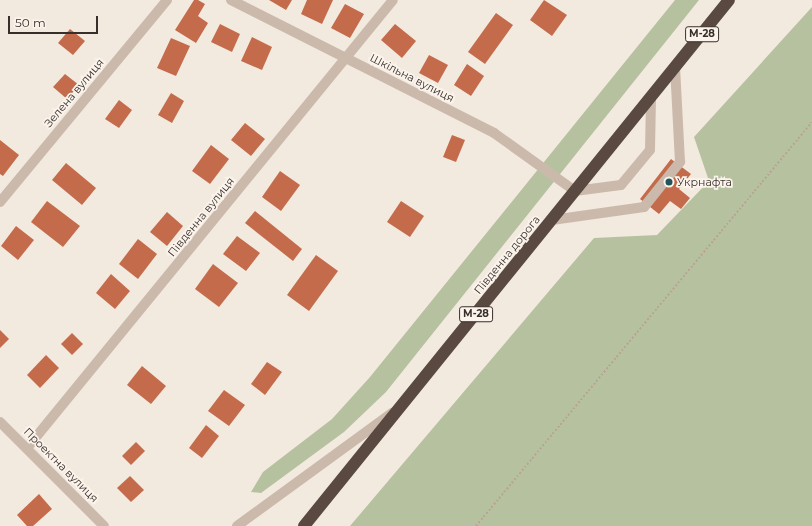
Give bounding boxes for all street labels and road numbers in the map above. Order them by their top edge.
road number: М-28 [685,26,719,42]
street label: Шкільна вулиця [368,51,456,105]
street label: Зелена вулиця [42,56,106,130]
street label: Південна вулиця [165,175,237,259]
street label: Південна дорога [471,213,543,297]
road number: М-28 [459,306,493,322]
street label: Проектна вулиця [21,425,101,505]

